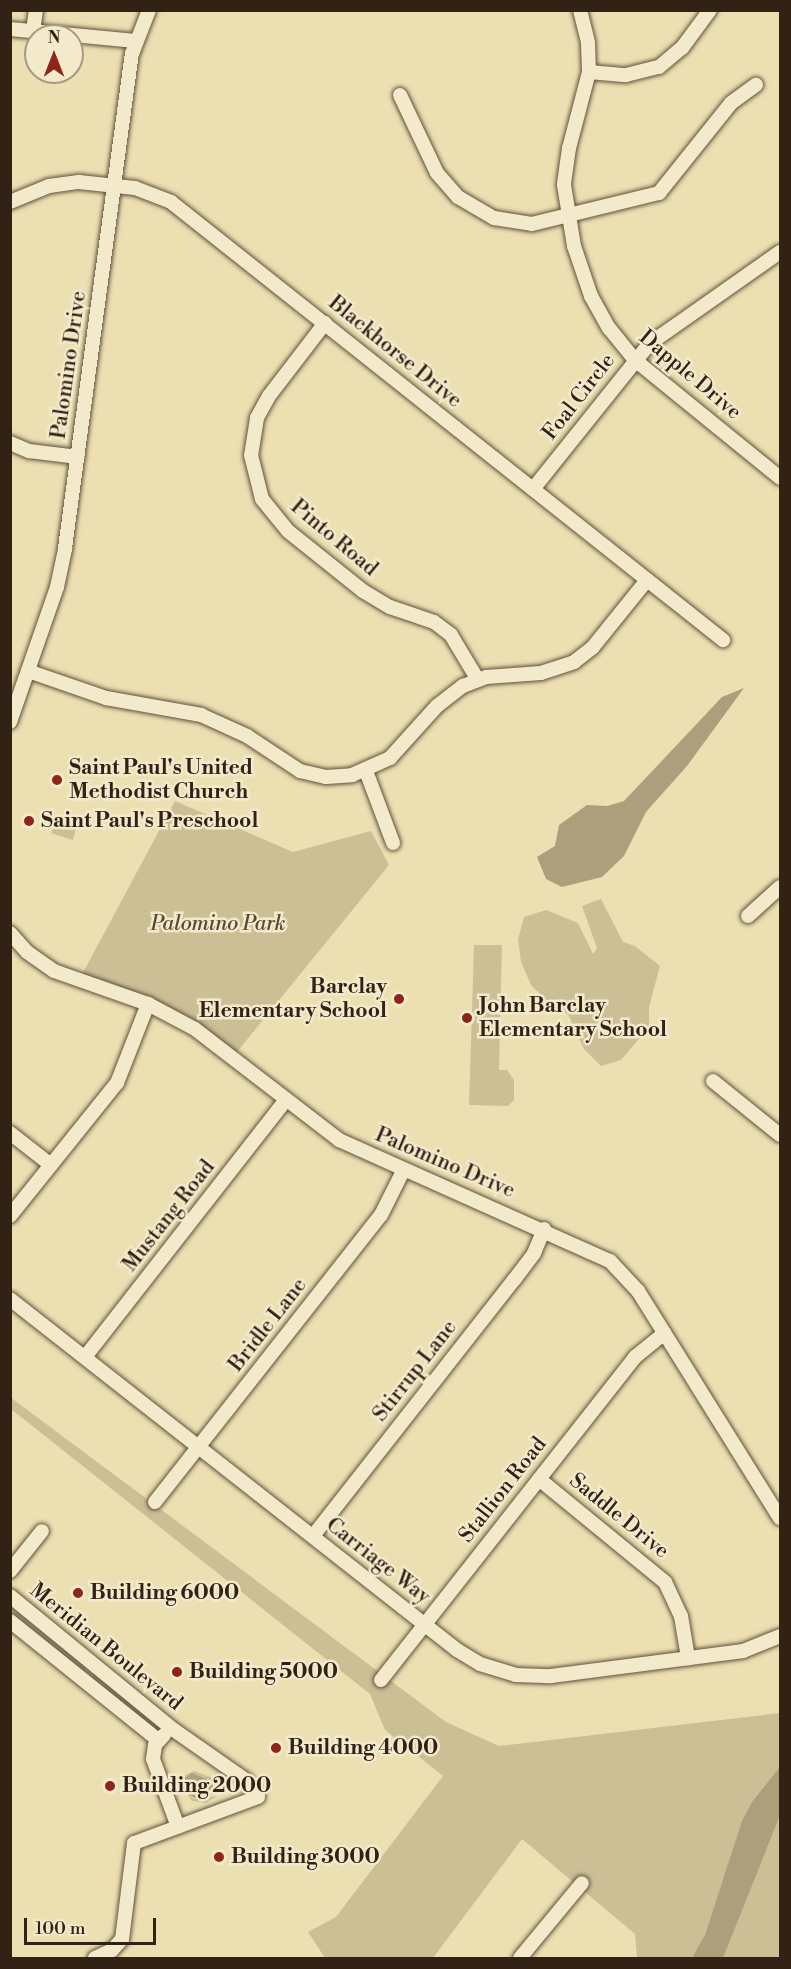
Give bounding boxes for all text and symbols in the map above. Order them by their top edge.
north arrow [24,24,84,84]
text: N [48,28,60,48]
street label: Palomino Drive [46,289,92,441]
street label: Blackhorse Drive [323,291,467,413]
street label: Dapple Drive [634,325,746,425]
street label: Foal Circle [537,349,621,445]
street label: Pinto Road [285,494,383,582]
place label: Saint Paul's United Methodist Church [69,755,253,805]
marker: Saint Paul's United Methodist Church [50,773,64,787]
place label: Saint Paul's Preschool [41,808,258,834]
marker: Saint Paul's Preschool [22,814,36,828]
park label: Palomino Park [150,911,286,937]
place label: Barclay Elementary School [199,974,387,1024]
marker: Barclay Elementary School [392,992,406,1006]
place label: John Barclay Elementary School [479,993,667,1043]
marker: John Barclay Elementary School [460,1011,474,1025]
street label: Palomino Drive [371,1122,519,1204]
street label: Mustang Road [118,1155,220,1277]
street label: Bridle Lane [224,1273,312,1377]
street label: Stirrup Lane [368,1315,462,1427]
street label: Stallion Road [454,1432,552,1548]
street label: Saddle Drive [564,1468,674,1564]
street label: Carriage Way [321,1512,435,1610]
street label: Meridian Boulevard [25,1578,187,1716]
place label: Building 6000 [90,1580,239,1606]
marker: Building 6000 [71,1586,85,1600]
place label: Building 5000 [189,1659,338,1685]
marker: Building 5000 [170,1665,184,1679]
place label: Building 4000 [288,1735,438,1761]
marker: Building 4000 [269,1741,283,1755]
place label: Building 2000 [122,1773,271,1799]
marker: Building 2000 [103,1779,117,1793]
place label: Building 3000 [231,1844,380,1870]
marker: Building 3000 [212,1850,226,1864]
scale bar [27,1906,159,1944]
text: 100 m [35,1917,86,1940]

